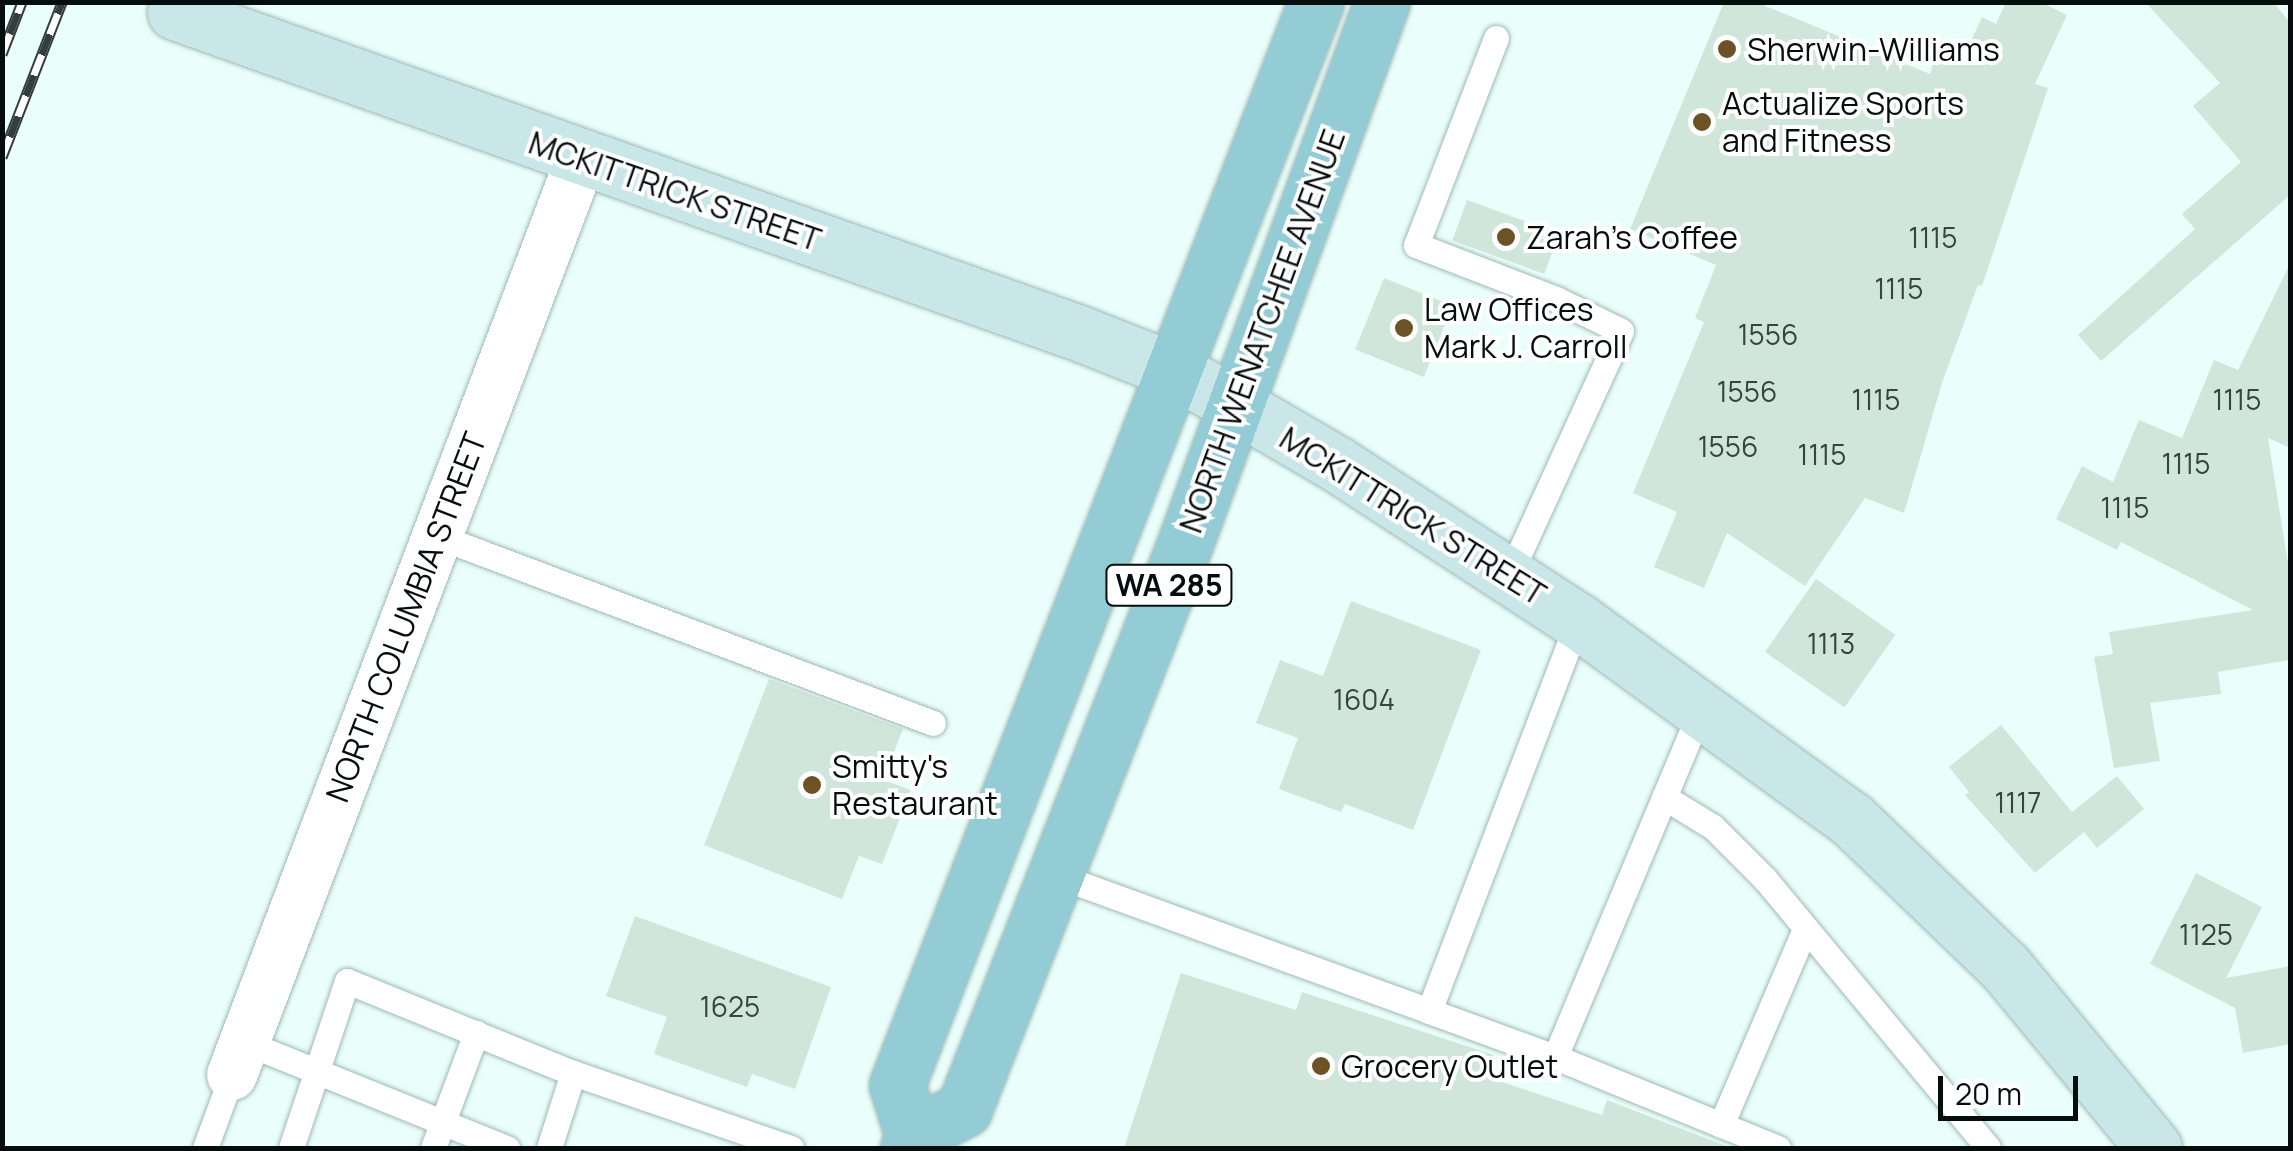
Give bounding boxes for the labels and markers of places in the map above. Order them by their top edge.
place label: Sherwin-Williams [1747,30,2000,68]
marker: Sherwin-Williams [1716,38,1738,60]
place label: Actualize Sports and Fitness [1722,85,1964,160]
marker: Actualize Sports and Fitness [1691,111,1713,133]
place label: Zarah's Coffee [1526,218,1738,256]
marker: Zarah's Coffee [1495,226,1517,248]
place label: Law Offices Mark J. Carroll [1424,291,1628,366]
marker: Law Offices Mark J. Carroll [1393,317,1415,339]
place label: Smitty's Restaurant [832,748,998,823]
marker: Smitty's Restaurant [801,774,823,796]
place label: Grocery Outlet [1341,1047,1558,1085]
marker: Grocery Outlet [1310,1055,1332,1077]

